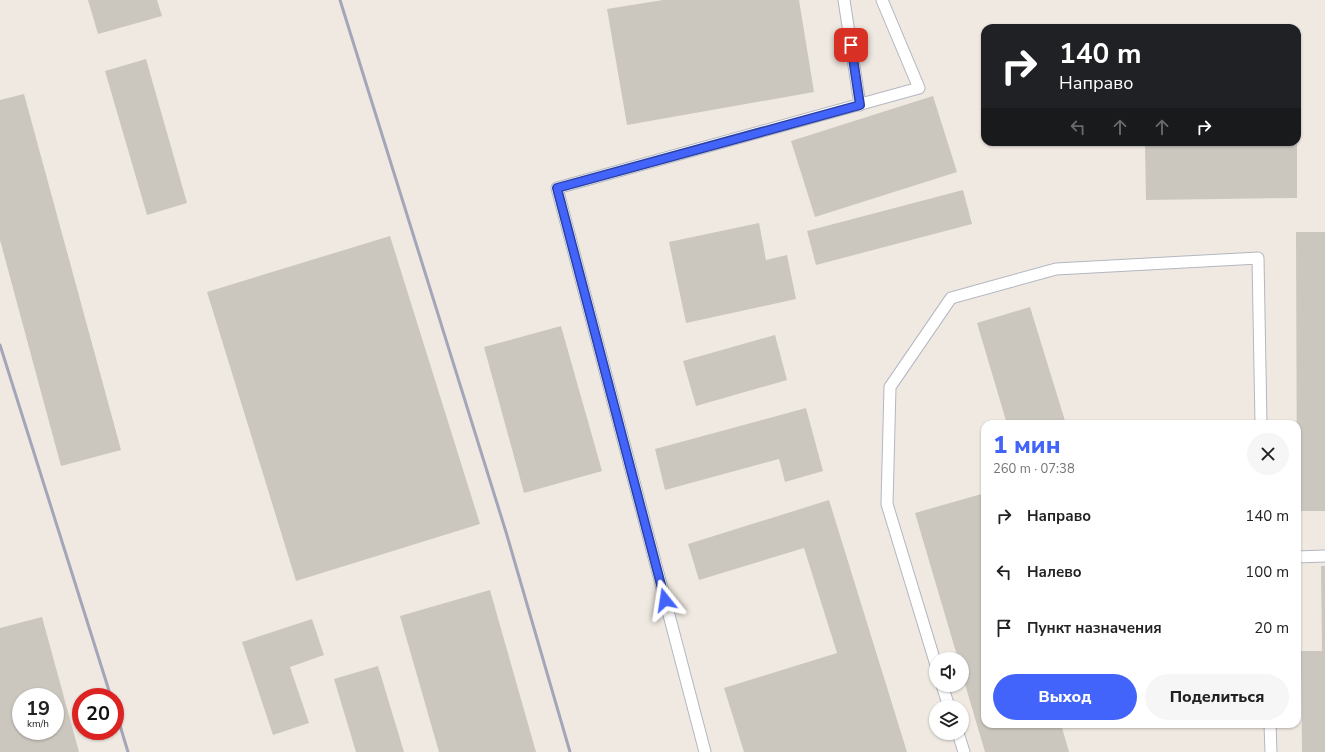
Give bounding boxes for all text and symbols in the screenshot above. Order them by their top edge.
pin [834,28,868,62]
icon: arrive [840,34,862,56]
text: 140 m [1059,35,1142,73]
icon: right [993,40,1045,92]
text: Направо [1059,71,1133,95]
icon: left [1067,116,1089,138]
icon: ahead [1109,116,1131,138]
icon: ahead [1151,116,1173,138]
icon: right [1193,116,1215,138]
text: 1 мин [993,429,1061,461]
button: close [1247,433,1289,475]
text: 260 m · 07:38 [993,460,1075,478]
icon: right [993,505,1015,527]
text: Направо [1027,506,1091,526]
text: 140 m [1245,506,1289,526]
icon: left [993,561,1015,583]
text: Налево [1027,562,1082,582]
text: 100 m [1245,562,1289,582]
position arrow [644,579,686,621]
icon: arrive [993,617,1015,639]
text: Пункт назначения [1027,618,1162,638]
text: 20 m [1254,618,1289,638]
map controls [929,652,969,740]
button: sound [929,652,969,692]
button: Выход [993,674,1137,720]
button: Поделиться [1145,674,1289,720]
speed limit sign: 20 [72,688,124,740]
text: 19 [26,695,50,722]
button: layers [929,700,969,740]
text: km/h [27,717,49,731]

